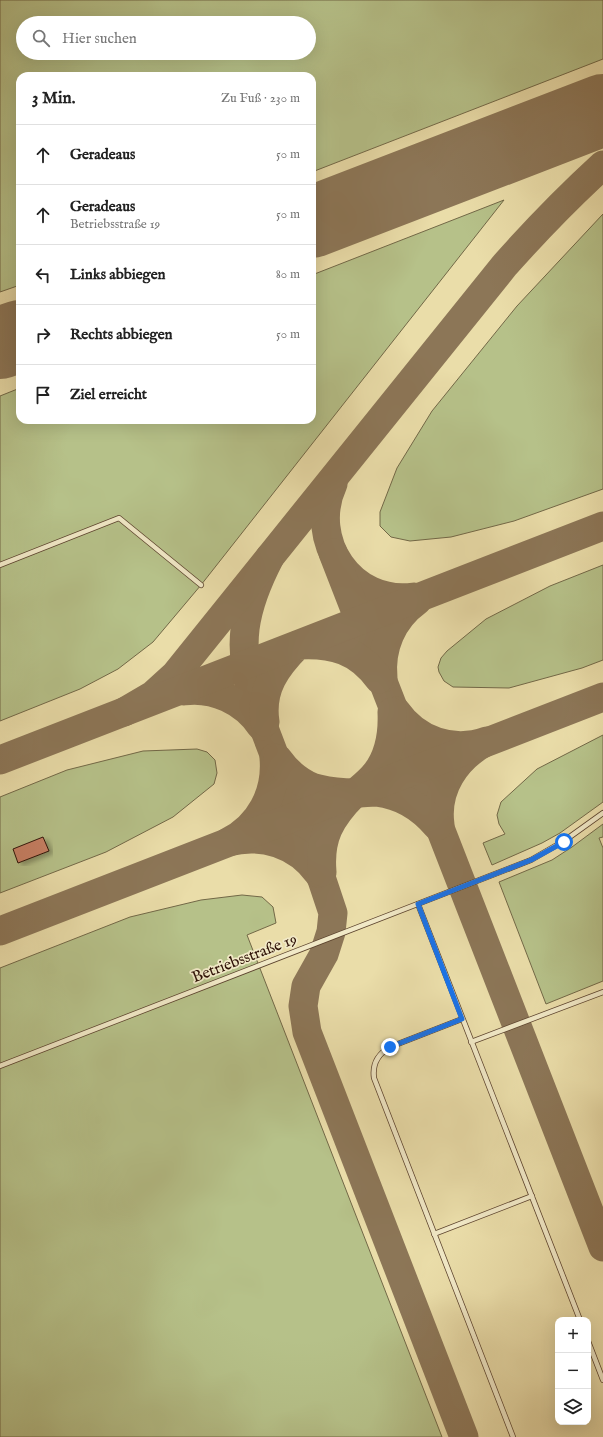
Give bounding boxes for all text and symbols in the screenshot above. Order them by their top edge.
search box [16,16,316,60]
icon: search [30,27,52,49]
text: Hier suchen [62,29,137,48]
text: 3 Min. [32,88,75,109]
text: Zu Fuß · 230 m [221,90,300,107]
icon: ahead [32,144,54,166]
text: Geradeaus [70,145,135,164]
text: 50 m [276,146,300,163]
text: Geradeaus [70,197,135,216]
icon: ahead [32,204,54,226]
text: 50 m [276,206,300,223]
text: Betriebsstraße 19 [70,216,160,233]
icon: left [32,264,54,286]
text: Links abbiegen [70,265,166,284]
text: 80 m [276,266,300,283]
icon: right [32,324,54,346]
text: Rechts abbiegen [70,325,173,344]
text: 50 m [276,326,300,343]
icon: arrive [32,384,54,406]
text: Ziel erreicht [70,385,147,404]
route start [555,833,573,851]
street label: Betriebsstraße 19 [189,930,300,988]
route end [381,1038,399,1056]
map controls [555,1317,591,1425]
button: + [555,1317,591,1353]
button: − [555,1353,591,1389]
button: layers [555,1389,591,1425]

